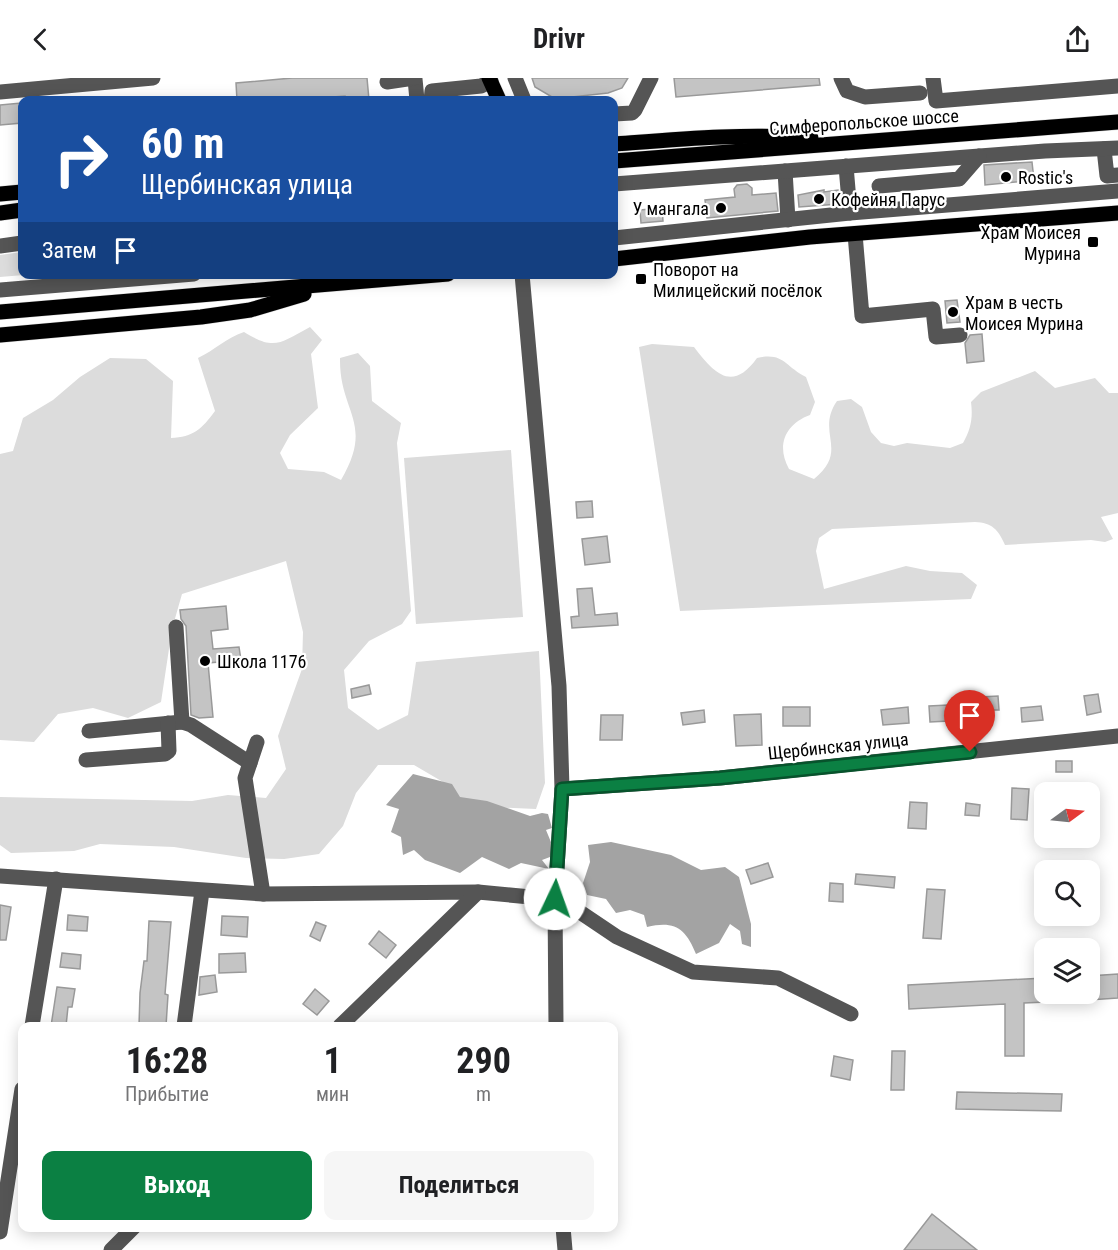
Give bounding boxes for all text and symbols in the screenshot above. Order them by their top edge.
icon: back [24,23,57,56]
text: Drivr [533,23,585,55]
icon: share [1061,23,1094,56]
street label: Симферопольское шоссе [769,105,959,139]
text: 60 m [141,119,224,168]
icon: right [42,120,120,198]
place label: Rostic's [1018,167,1073,188]
text: Щербинская улица [141,169,353,201]
marker: Rostic's [999,170,1013,184]
place label: Кофейня Парус [831,189,945,210]
marker: Кофейня Парус [812,192,826,206]
place label: У мангала [632,198,709,219]
marker: У мангала [714,201,728,215]
place label: Храм Моисея Мурина [981,222,1081,264]
icon: arrive [109,234,142,267]
marker: Храм Моисея Мурина [1086,235,1100,249]
text: Затем [42,238,97,263]
place label: Поворот на Милицейский посёлок [653,259,823,301]
marker: Поворот на Милицейский посёлок [634,272,648,286]
place label: Храм в честь Моисея Мурина [965,292,1083,334]
marker: Храм в честь Моисея Мурина [946,305,960,319]
place label: Школа 1176 [217,651,307,672]
marker: Школа 1176 [198,654,212,668]
pin [944,690,995,752]
icon: arrive [953,699,986,732]
street label: Щербинская улица [767,728,909,764]
north arrow [1034,782,1100,848]
map controls [1034,782,1100,1004]
button: search [1034,860,1100,926]
position arrow [523,867,587,931]
button: layers [1034,938,1100,1004]
text: 16:28 [126,1040,208,1082]
text: 1 [323,1040,342,1082]
text: 290 [456,1040,511,1082]
text: Прибытие [125,1082,209,1106]
text: мин [316,1082,349,1106]
text: m [476,1082,491,1106]
button: Выход [42,1151,312,1220]
button: Поделиться [324,1151,594,1220]

